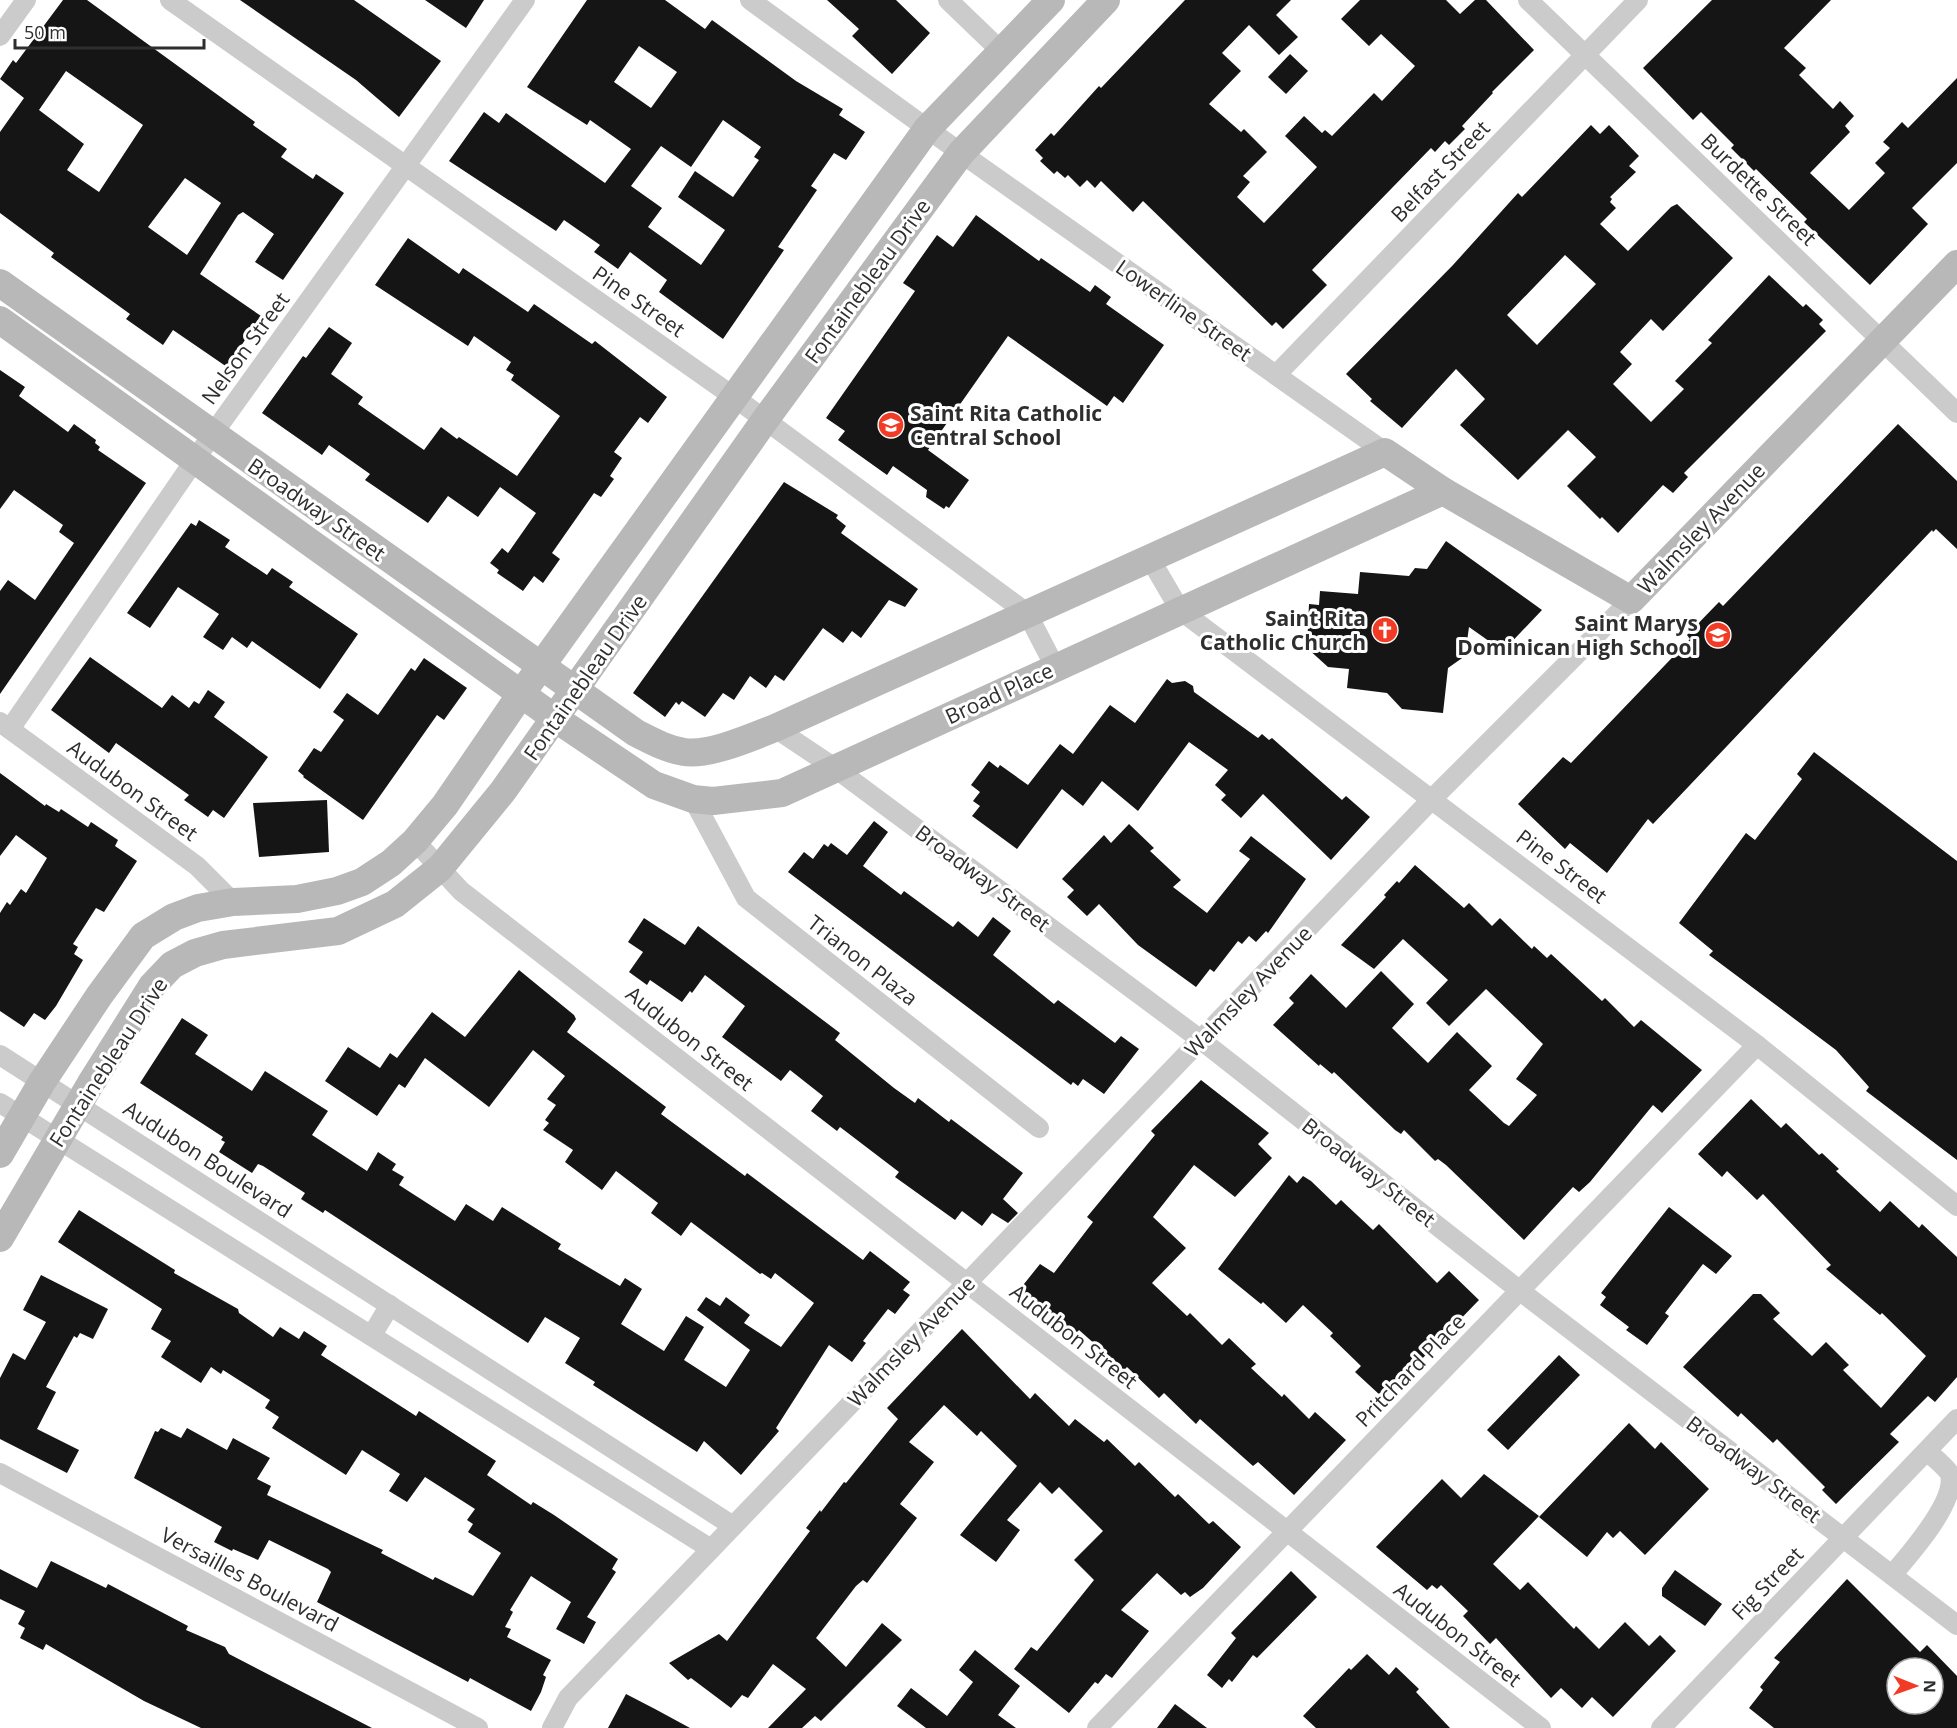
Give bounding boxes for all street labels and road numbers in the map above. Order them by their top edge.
street label: Belfast Street [1384,114,1496,228]
street label: Burdette Street [1695,127,1823,251]
street label: Fontainebleau Drive [798,193,936,369]
street label: Lowerline Street [1111,253,1257,367]
street label: Pine Street [587,259,691,343]
street label: Nelson Street [195,286,295,410]
street label: Broadway Street [243,451,391,567]
street label: Walmsley Avenue [1631,456,1771,600]
street label: Fontainebleau Drive [517,588,653,766]
street label: Broad Place [940,656,1058,730]
street label: Audubon Street [62,733,204,847]
street label: Broadway Street [910,818,1056,938]
street label: Pine Street [1511,823,1613,909]
street label: Trianon Plaza [802,908,924,1012]
street label: Walmsley Avenue [1178,919,1318,1063]
street label: Fontainebleau Drive [43,972,173,1152]
street label: Audubon Street [621,979,759,1097]
street label: Audubon Boulevard [118,1094,298,1224]
street label: Broadway Street [1297,1111,1441,1233]
street label: Walmsley Avenue [841,1269,981,1413]
street label: Audubon Street [1005,1277,1143,1395]
street label: Pritchard Place [1349,1307,1471,1433]
street label: Broadway Street [1681,1409,1827,1529]
street label: Versailles Boulevard [156,1520,344,1638]
street label: Fig Street [1725,1540,1809,1626]
street label: Audubon Street [1389,1575,1527,1693]

